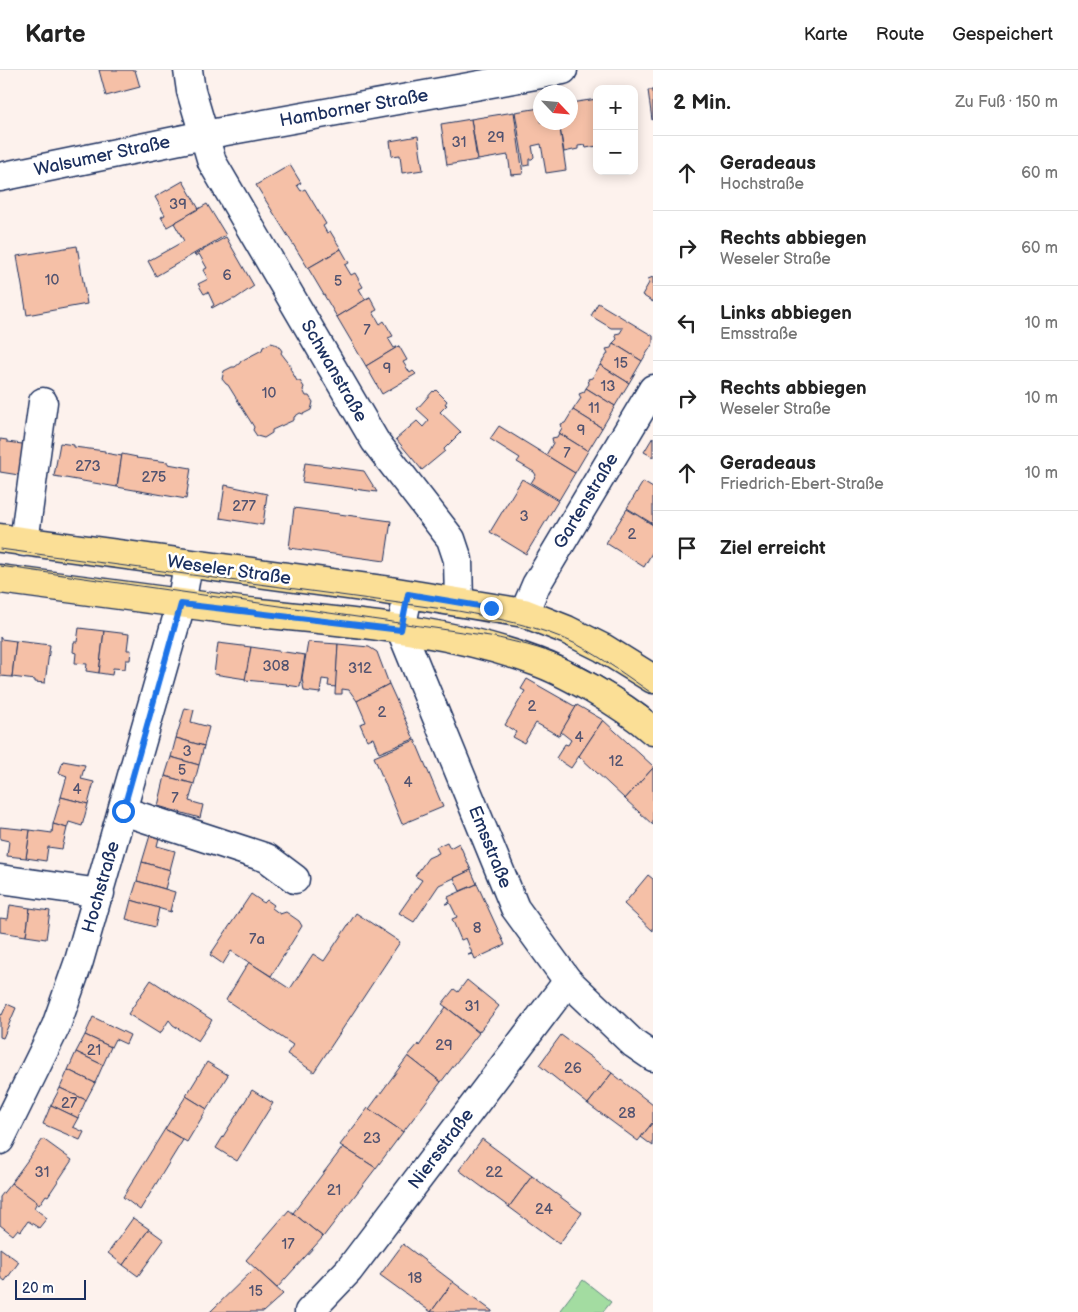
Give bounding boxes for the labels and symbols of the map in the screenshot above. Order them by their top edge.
street label: Hamborner Straße [278,85,430,131]
north arrow [533,85,578,130]
house number: 29 [487,128,505,147]
street label: Walsumer Straße [32,131,172,181]
house number: 31 [451,133,467,152]
house number: 39 [169,195,187,214]
house number: 6 [222,266,232,285]
house number: 10 [45,271,59,290]
house number: 5 [334,272,342,291]
street label: Schwanstraße [296,316,372,426]
house number: 7 [363,321,371,340]
house number: 15 [614,354,628,373]
house number: 9 [383,359,391,378]
house number: 13 [600,377,616,396]
house number: 10 [262,384,276,403]
house number: 11 [588,399,600,418]
house number: 9 [577,421,585,440]
house number: 7 [563,444,571,463]
street label: Gartenstraße [549,449,623,553]
house number: 273 [75,457,101,476]
house number: 275 [142,468,166,487]
house number: 277 [232,497,256,516]
house number: 3 [519,507,529,526]
house number: 2 [628,525,637,544]
street label: Weseler Straße [166,551,293,589]
route end [480,597,503,620]
house number: 308 [263,657,290,676]
house number: 312 [348,659,372,678]
house number: 2 [528,697,537,716]
house number: 2 [378,703,387,722]
house number: 4 [574,728,584,747]
house number: 3 [182,742,192,761]
house number: 12 [609,752,623,771]
house number: 5 [178,761,186,780]
house number: 4 [403,773,413,792]
house number: 4 [72,780,82,799]
house number: 7 [171,789,179,808]
route start [112,800,135,823]
street label: Emsstraße [464,803,516,892]
street label: Hochstraße [78,838,124,935]
house number: 8 [473,919,482,938]
house number: 7a [249,930,265,949]
house number: 31 [464,997,480,1016]
house number: 29 [435,1036,453,1055]
house number: 21 [87,1041,101,1060]
house number: 26 [564,1059,582,1078]
house number: 27 [61,1094,78,1113]
street label: Niersstraße [404,1104,478,1193]
house number: 28 [618,1104,636,1123]
house number: 23 [363,1129,381,1148]
house number: 31 [34,1163,50,1182]
house number: 22 [485,1163,503,1182]
house number: 21 [327,1181,341,1200]
house number: 24 [535,1200,553,1219]
house number: 17 [281,1235,295,1254]
house number: 18 [408,1269,423,1288]
scale bar [15,1277,86,1300]
house number: 15 [249,1282,263,1301]

